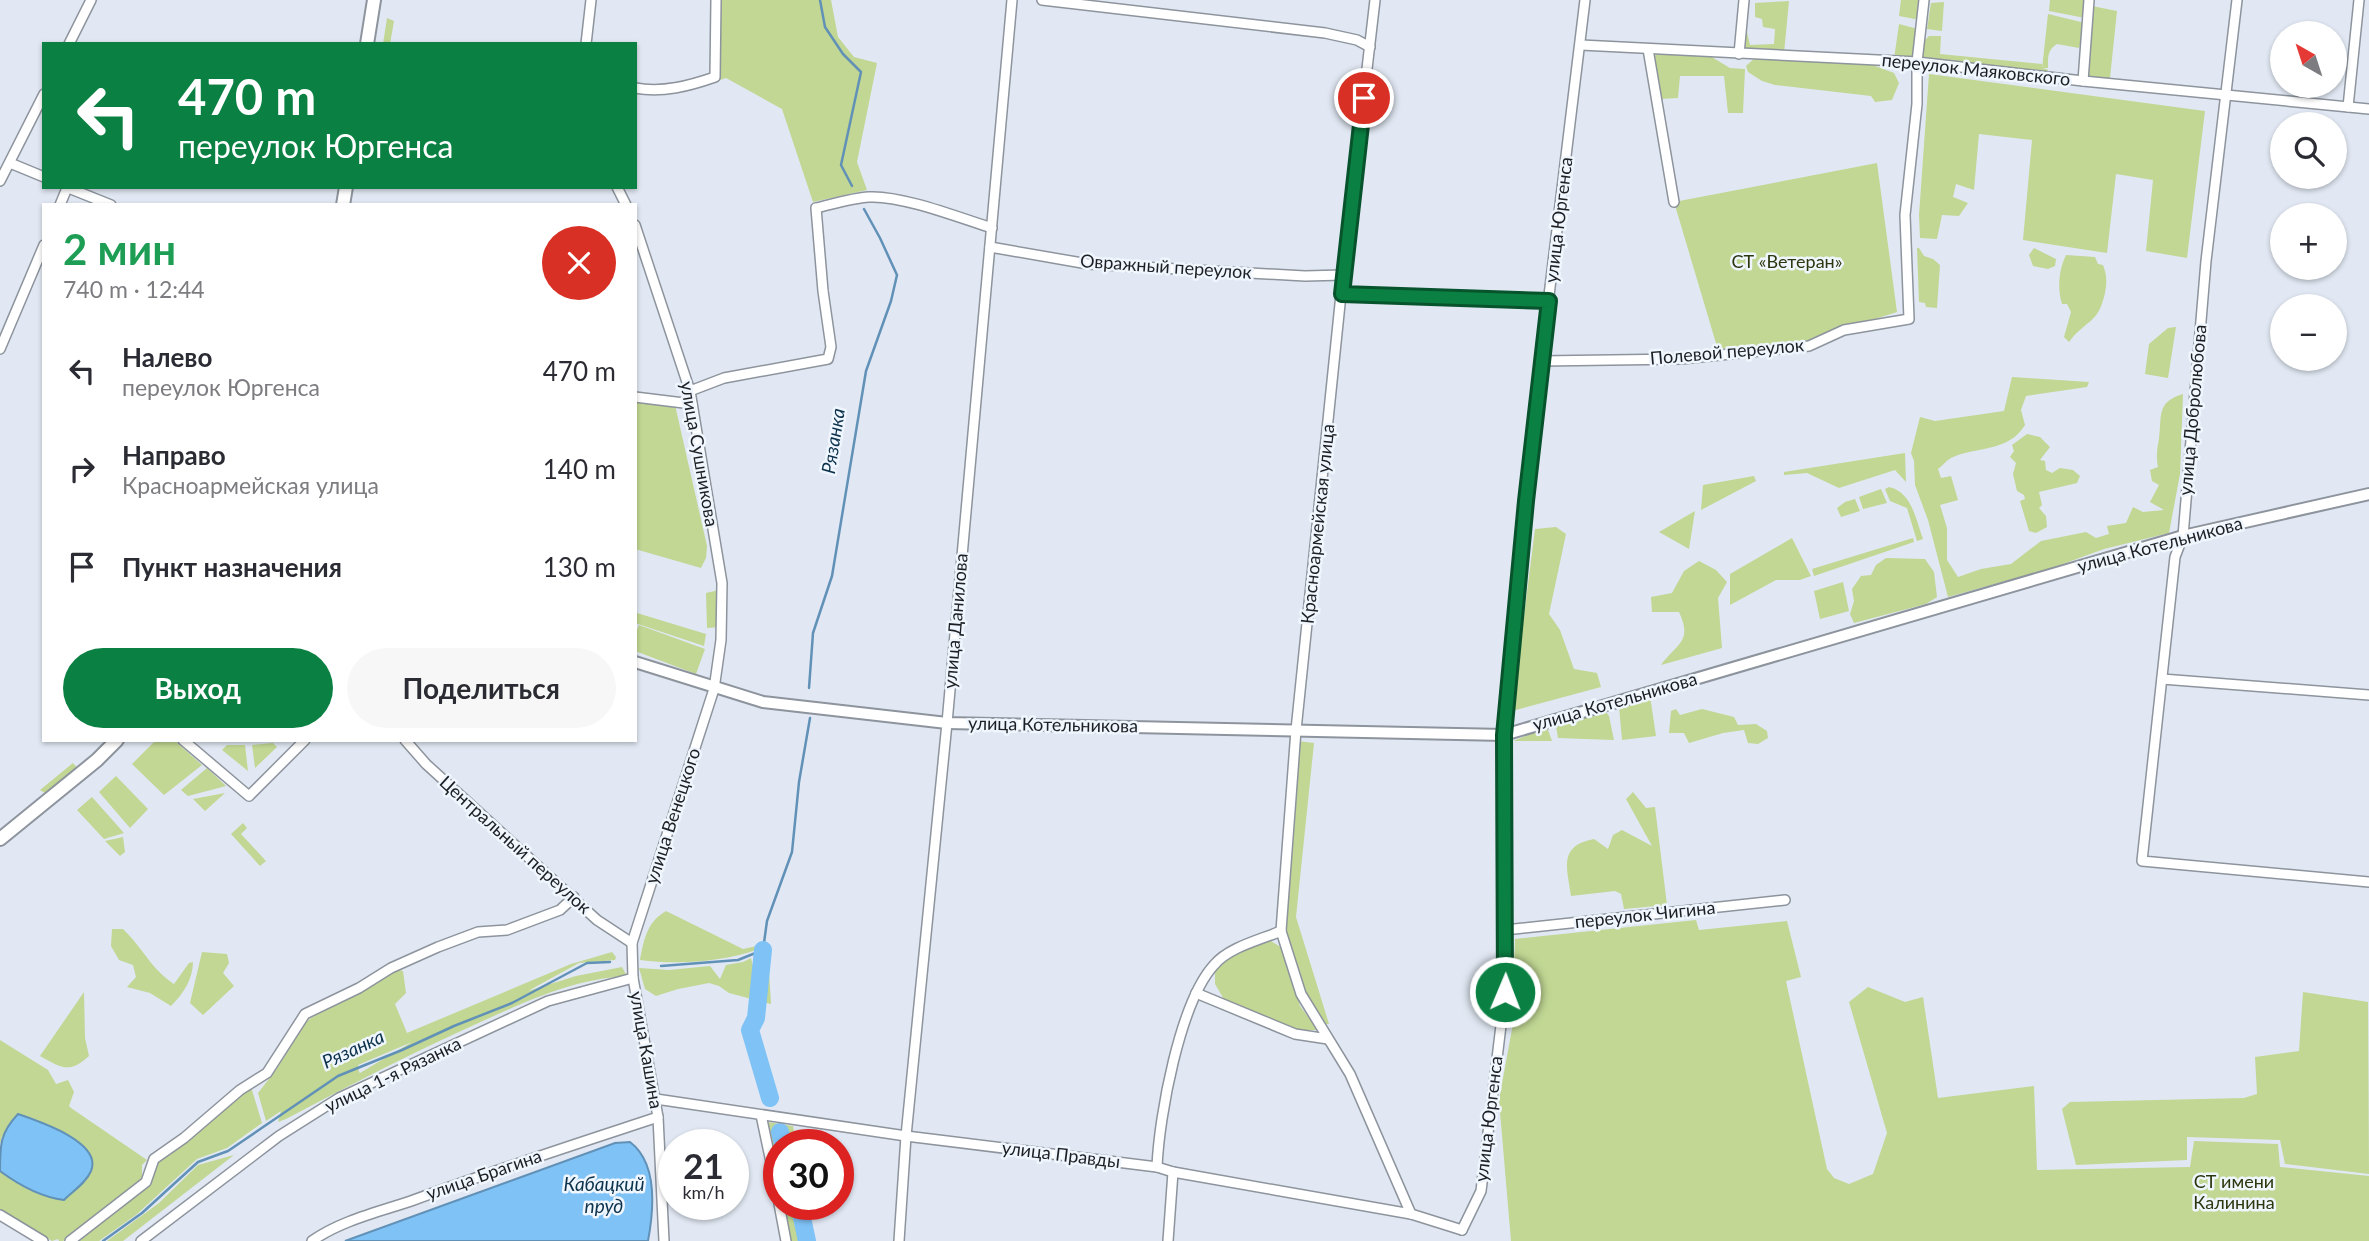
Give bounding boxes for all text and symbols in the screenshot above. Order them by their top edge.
north arrow [2270,21,2347,98]
map controls [2270,21,2347,371]
street label: переулок Маяковского [1881,48,2071,90]
text: 470 m [178,67,316,125]
pin [1334,68,1394,128]
icon: left [63,70,154,161]
icon: arrive [1345,79,1383,117]
button: search [2270,112,2347,189]
text: переулок Юргенса [178,126,454,165]
street label: улица Юргенса [1539,156,1577,284]
button: + [2270,203,2347,280]
text: 2 мин [63,224,176,274]
button: close [542,226,616,300]
street label: Овражный переулок [1080,249,1253,283]
park label: СТ «Ветеран» [1732,250,1842,272]
text: 740 m · 12:44 [63,275,205,303]
button: − [2270,294,2347,371]
street label: улица Добролюбова [2174,324,2210,496]
street label: Полевой переулок [1649,333,1806,369]
text: Налево [122,341,212,373]
icon: left [63,352,101,390]
text: 470 m [543,355,616,387]
text: переулок Юргенса [122,373,320,401]
street label: улица Сушникова [676,379,724,528]
water label: Рязанка [816,406,849,475]
street label: Красноармейская улица [1296,423,1338,625]
text: Направо [122,439,226,471]
icon: right [63,450,101,488]
text: 140 m [543,453,616,485]
text: Красноармейская улица [122,471,379,499]
street label: улица Котельникова [2075,511,2245,577]
icon: arrive [63,548,101,586]
text: Пункт назначения [122,551,342,583]
text: 130 m [543,551,616,583]
street label: улица Данилова [938,552,972,690]
button: Выход [63,648,333,728]
button: Поделиться [347,648,616,728]
street label: улица Котельникова [1530,667,1699,735]
street label: улица Котельникова [968,712,1138,736]
street label: улица Венецкого [640,745,704,886]
street label: Центральный переулок [435,771,596,918]
street label: переулок Чигина [1574,896,1716,932]
position arrow [1468,955,1542,1029]
street label: улица Кашина [626,989,668,1110]
water label: Рязанка [318,1024,388,1073]
street label: улица 1-я Рязанка [321,1032,464,1117]
street label: улица Юргенса [1469,1055,1507,1183]
speed limit sign: 30 [763,1129,854,1220]
street label: улица Правды [1001,1136,1121,1172]
street label: улица Брагина [423,1144,544,1204]
text: 21 [683,1144,724,1186]
park label: СТ имени Калинина [2193,1170,2275,1213]
water label: Кабацкий пруд [564,1172,645,1217]
text: km/h [682,1181,725,1203]

